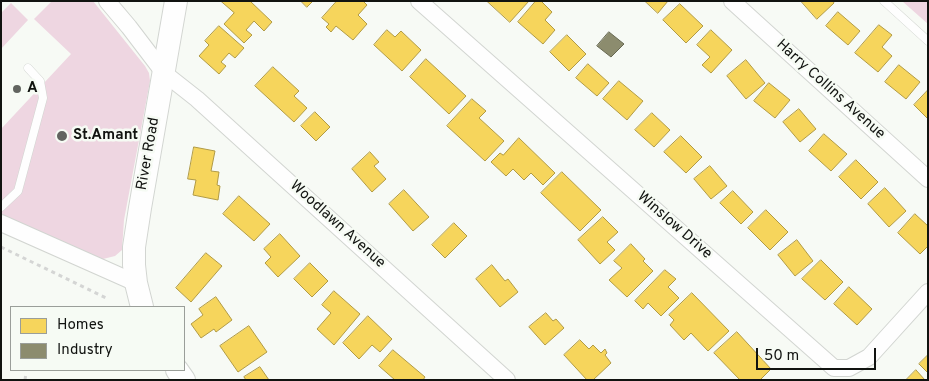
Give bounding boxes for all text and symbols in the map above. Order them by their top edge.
street label: Harry Collins Avenue [772,36,888,144]
place label: A [27,80,38,98]
marker: A [11,83,23,95]
street label: River Road [134,116,164,192]
place label: St.Amant [73,127,138,145]
marker: St.Amant [55,129,69,143]
street label: Woodlawn Avenue [285,177,389,273]
street label: Winslow Drive [633,188,715,264]
legend [10,306,185,371]
text: Homes [57,316,104,335]
scale bar [759,338,879,370]
text: Industry [57,341,113,360]
text: 50 m [764,347,799,366]

